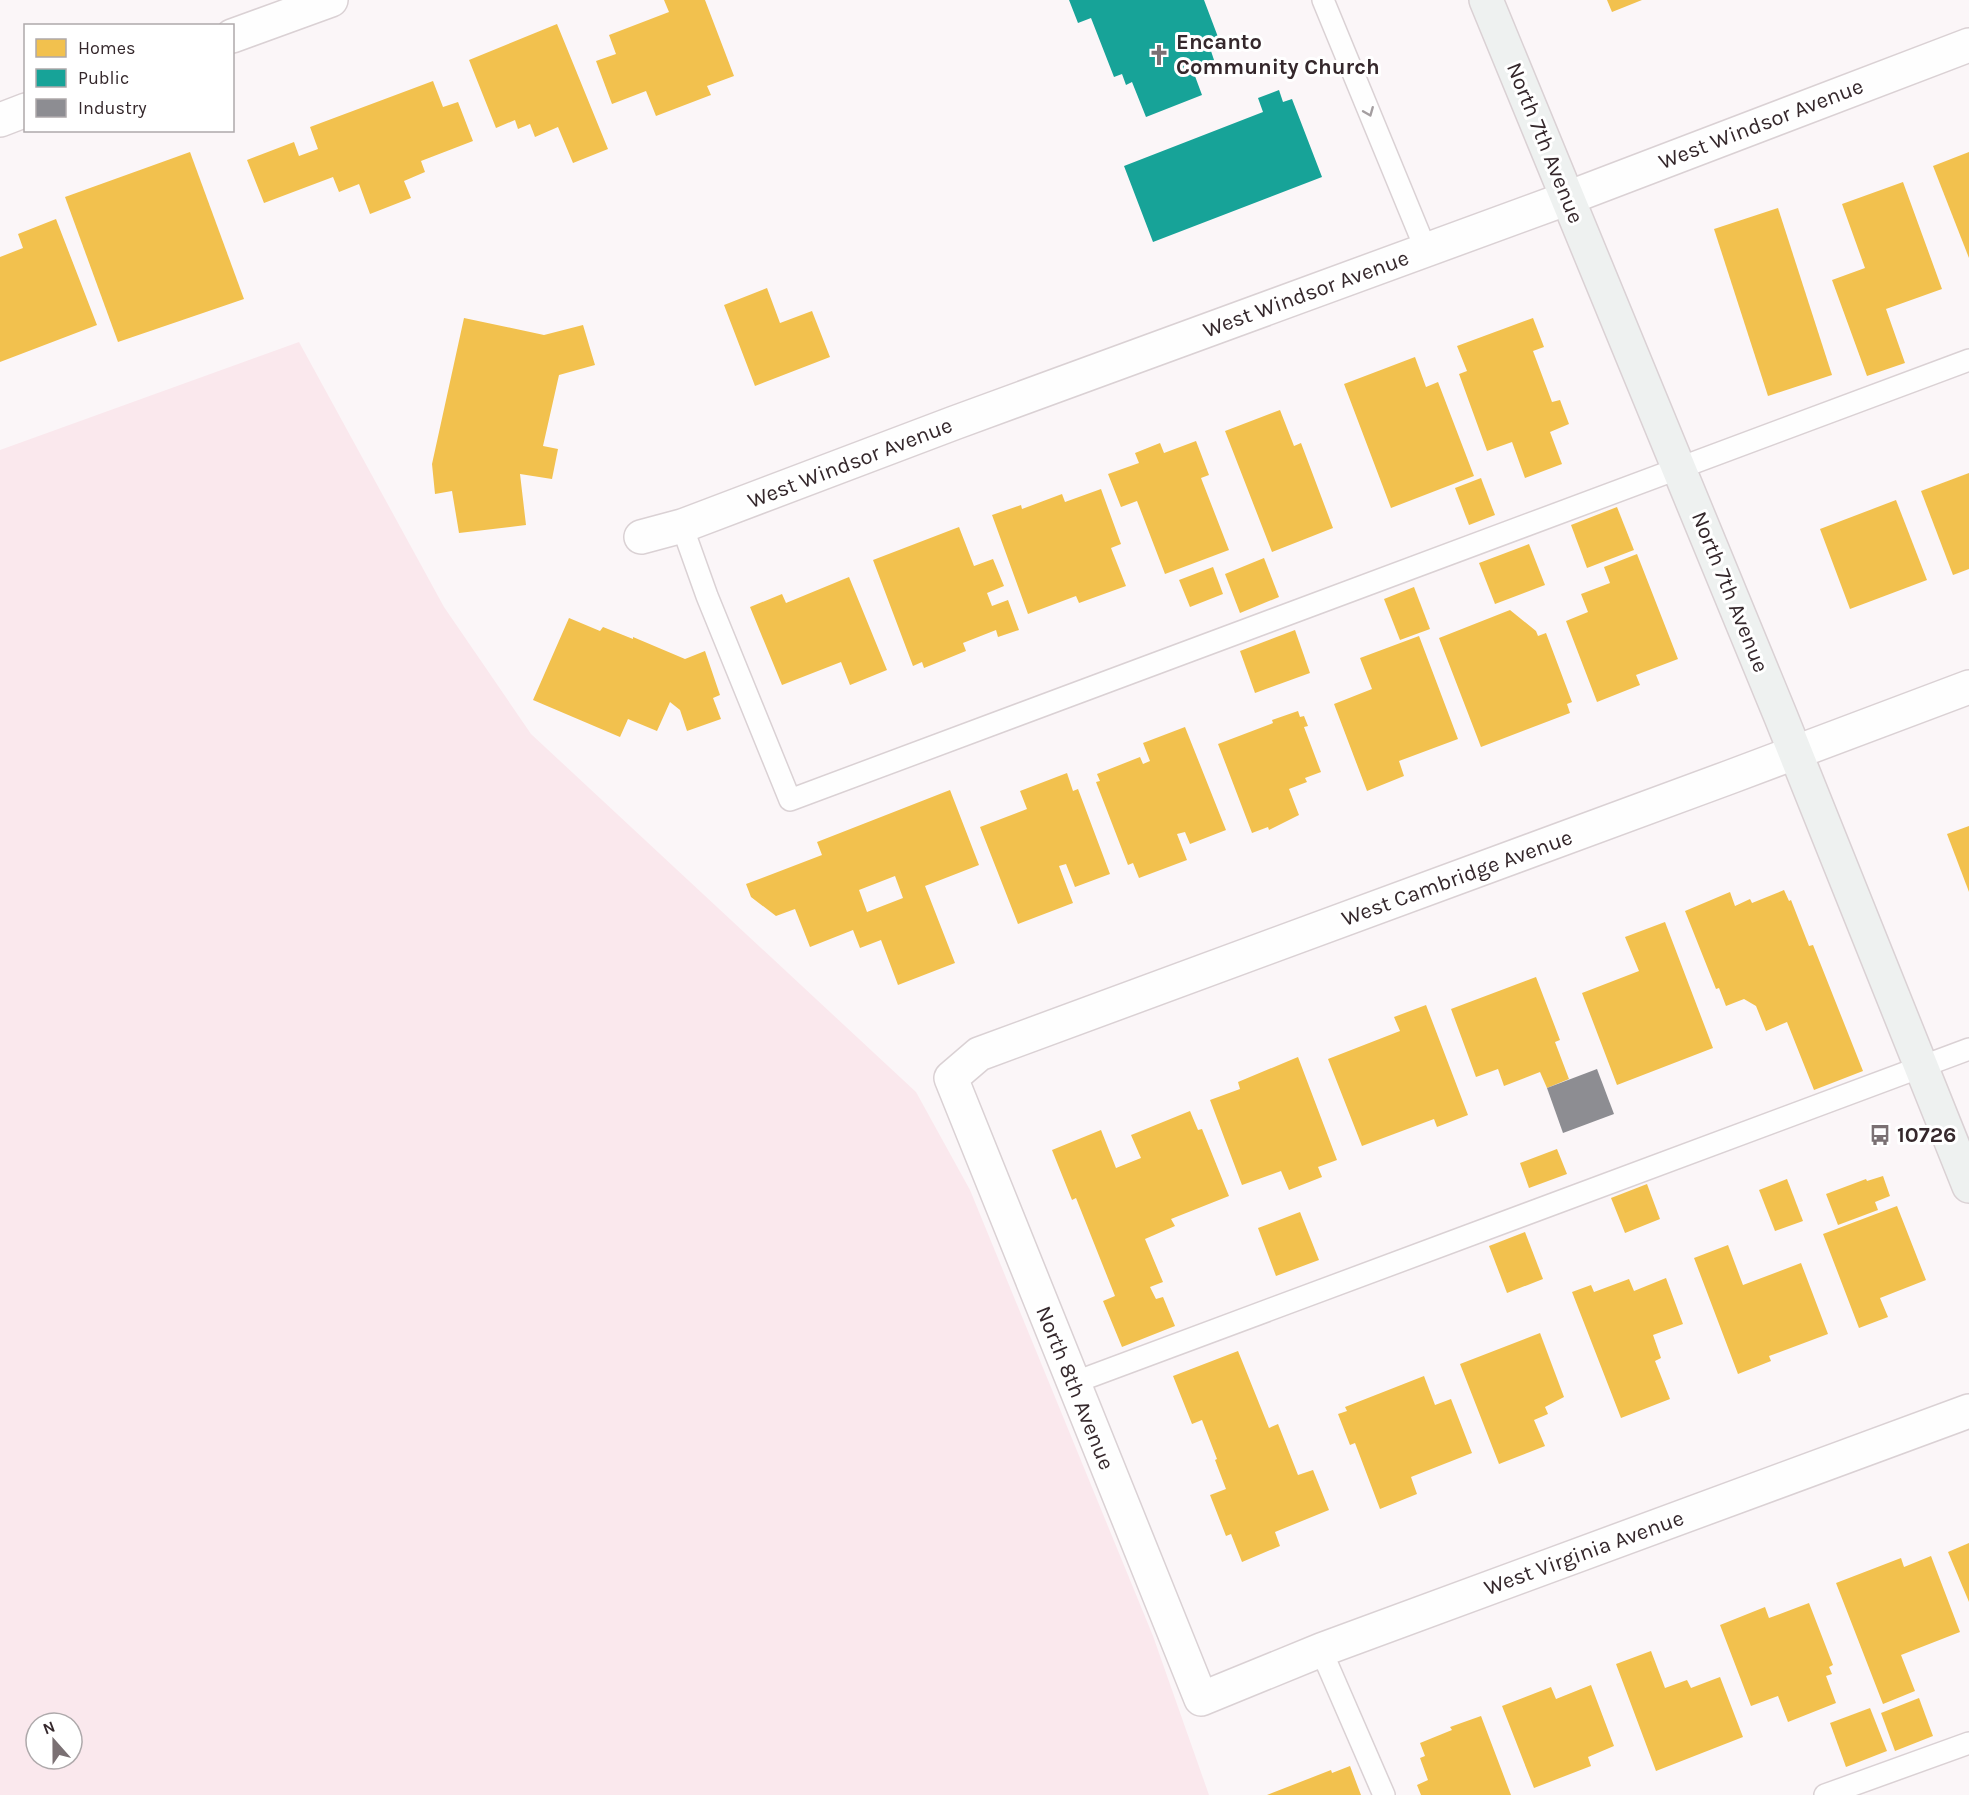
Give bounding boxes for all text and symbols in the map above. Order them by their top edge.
legend [24,24,234,132]
place label: Encanto Community Church [1176,29,1380,80]
text: Homes [78,37,135,59]
church icon: Encanto Community Church [1147,43,1171,67]
street label: North 7th Avenue [1501,59,1589,227]
text: Public [78,67,129,89]
street label: West Windsor Avenue [1655,73,1867,175]
text: Industry [78,97,147,119]
one-way arrow [1362,106,1374,117]
street label: West Windsor Avenue [1200,245,1412,343]
street label: West Windsor Avenue [744,412,956,514]
street label: North 7th Avenue [1686,508,1774,676]
street label: West Cambridge Avenue [1338,824,1576,932]
place label: 10726 [1897,1122,1956,1148]
bus stop icon: 10726 [1868,1123,1892,1147]
street label: North 8th Avenue [1030,1302,1120,1474]
street label: West Virginia Avenue [1481,1505,1687,1601]
north arrow [24,1711,84,1771]
text: N [40,1717,58,1738]

